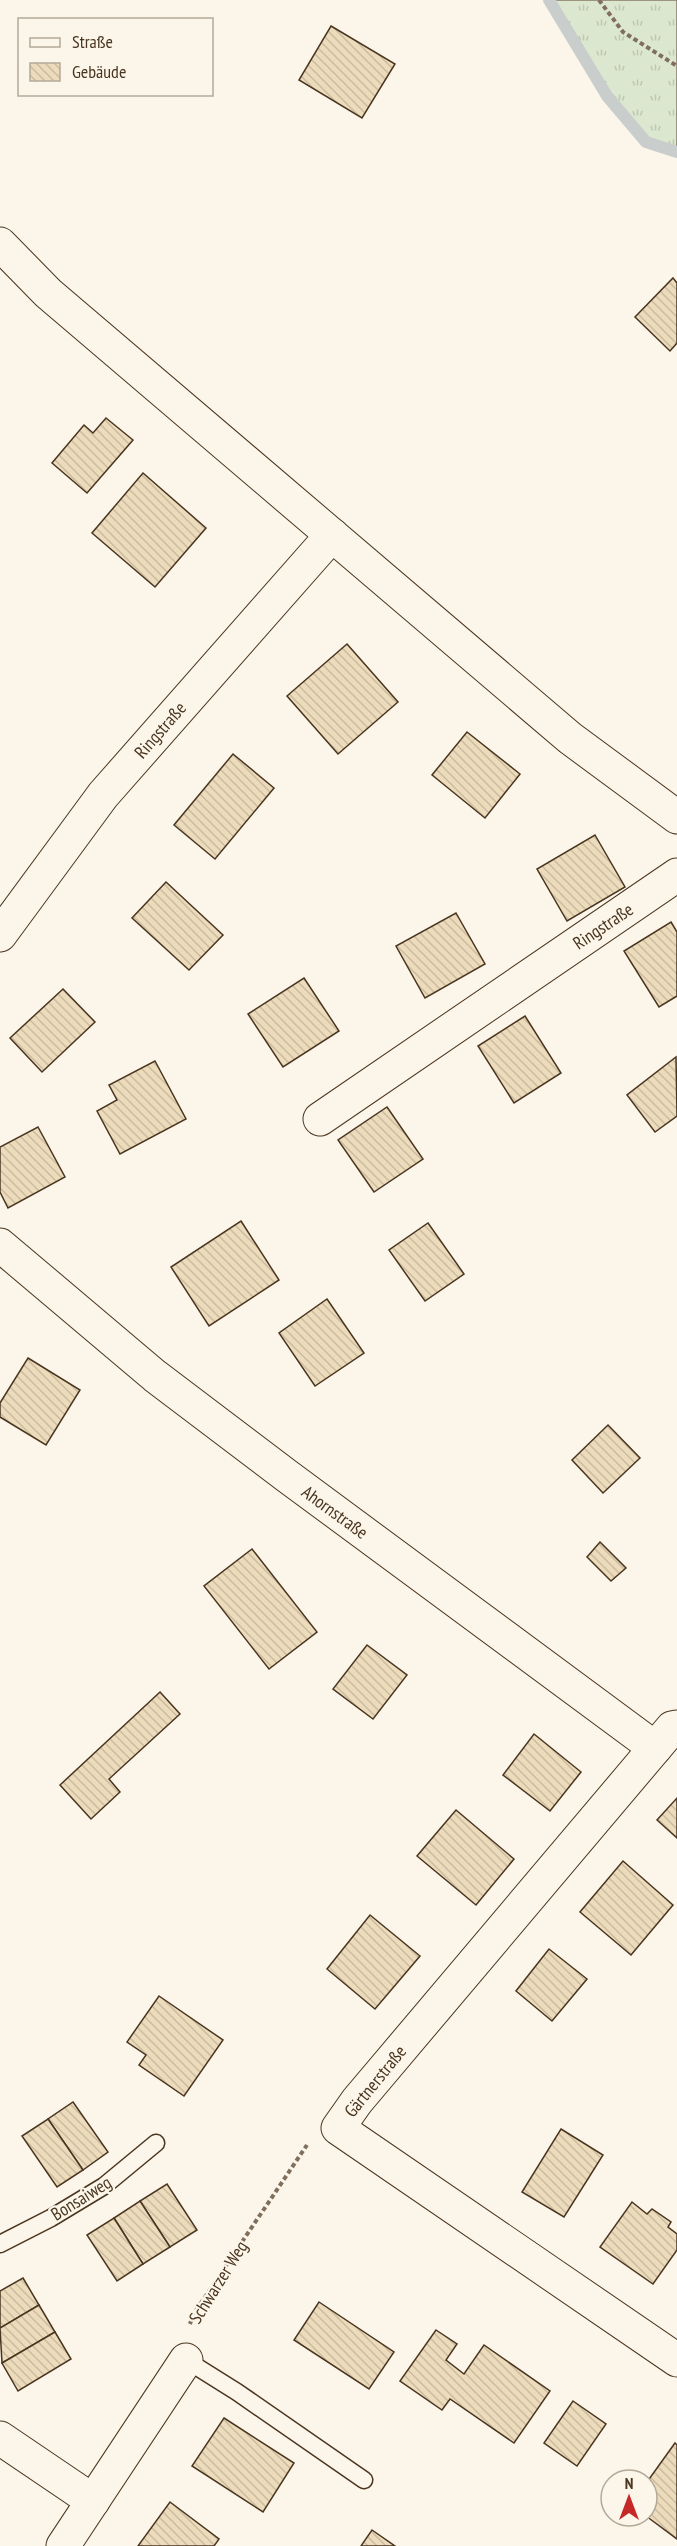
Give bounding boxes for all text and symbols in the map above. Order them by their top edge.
legend [18,18,213,96]
text: Straße [72,30,113,53]
text: Gebäude [72,60,126,83]
street label: Ringstraße [129,697,191,763]
street label: Ringstraße [569,898,637,954]
street label: Ahornstraße [297,1480,373,1544]
street label: Gärtnerstraße [339,2040,411,2122]
street label: Bonsaiweg [47,2171,115,2225]
street label: Schwarzer Weg [183,2236,253,2328]
north arrow [599,2468,659,2528]
text: N [625,2473,633,2493]

